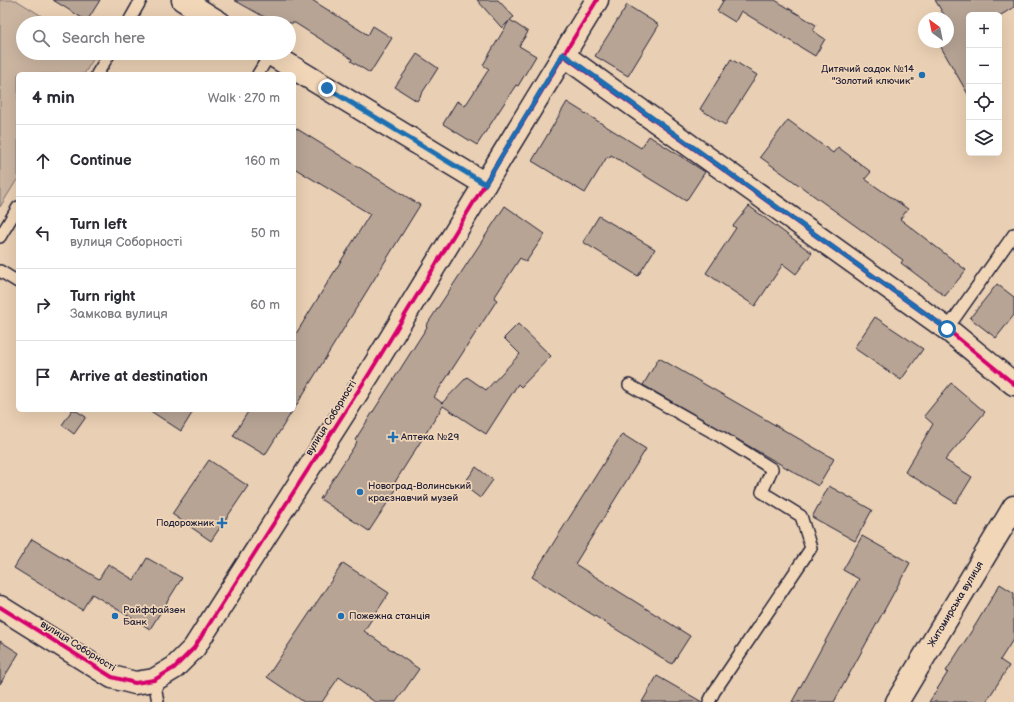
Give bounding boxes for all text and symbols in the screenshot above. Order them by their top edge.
north arrow [918,12,954,48]
map controls [966,12,1002,156]
button: + [966,12,1002,48]
search box [16,16,296,60]
icon: search [30,27,52,49]
text: Search here [62,29,145,48]
button: − [966,48,1002,84]
place label: Дитячий садок №14 "Золотий ключик" [821,63,914,87]
marker: Дитячий садок №14 "Золотий ключик" [917,70,927,80]
route end [318,79,336,97]
button: locate [966,84,1002,120]
text: 4 min [32,88,75,108]
text: Walk · 270 m [208,90,280,106]
button: layers [966,120,1002,156]
icon: ahead [32,150,54,172]
text: Continue [70,151,132,170]
text: 160 m [245,153,280,169]
text: Turn left [70,215,127,234]
icon: left [32,222,54,244]
text: 50 m [251,225,280,241]
text: вулиця Соборності [70,234,182,250]
text: Turn right [70,287,135,306]
icon: right [32,294,54,316]
text: 60 m [250,297,280,313]
text: Замкова вулиця [70,306,168,322]
route start [938,320,956,338]
icon: arrive [32,366,54,388]
text: Arrive at destination [70,367,208,386]
street label: вулиця Соборності [303,378,359,458]
place label: Аптека №29 [400,431,459,443]
marker: Аптека №29 [388,432,398,442]
place label: Новоград-Волинський краєзнавчий музей [368,480,471,504]
marker: Новоград-Волинський краєзнавчий музей [355,487,365,497]
place label: Подорожник [156,517,215,529]
marker: Подорожник [217,518,227,528]
street label: Житомирська вулиця [925,559,986,649]
place label: Райффайзен Банк [123,604,185,628]
place label: Пожежна станція [349,610,431,622]
marker: Райффайзен Банк [110,611,120,621]
marker: Пожежна станція [336,611,346,621]
street label: вулиця Соборності [38,618,118,674]

